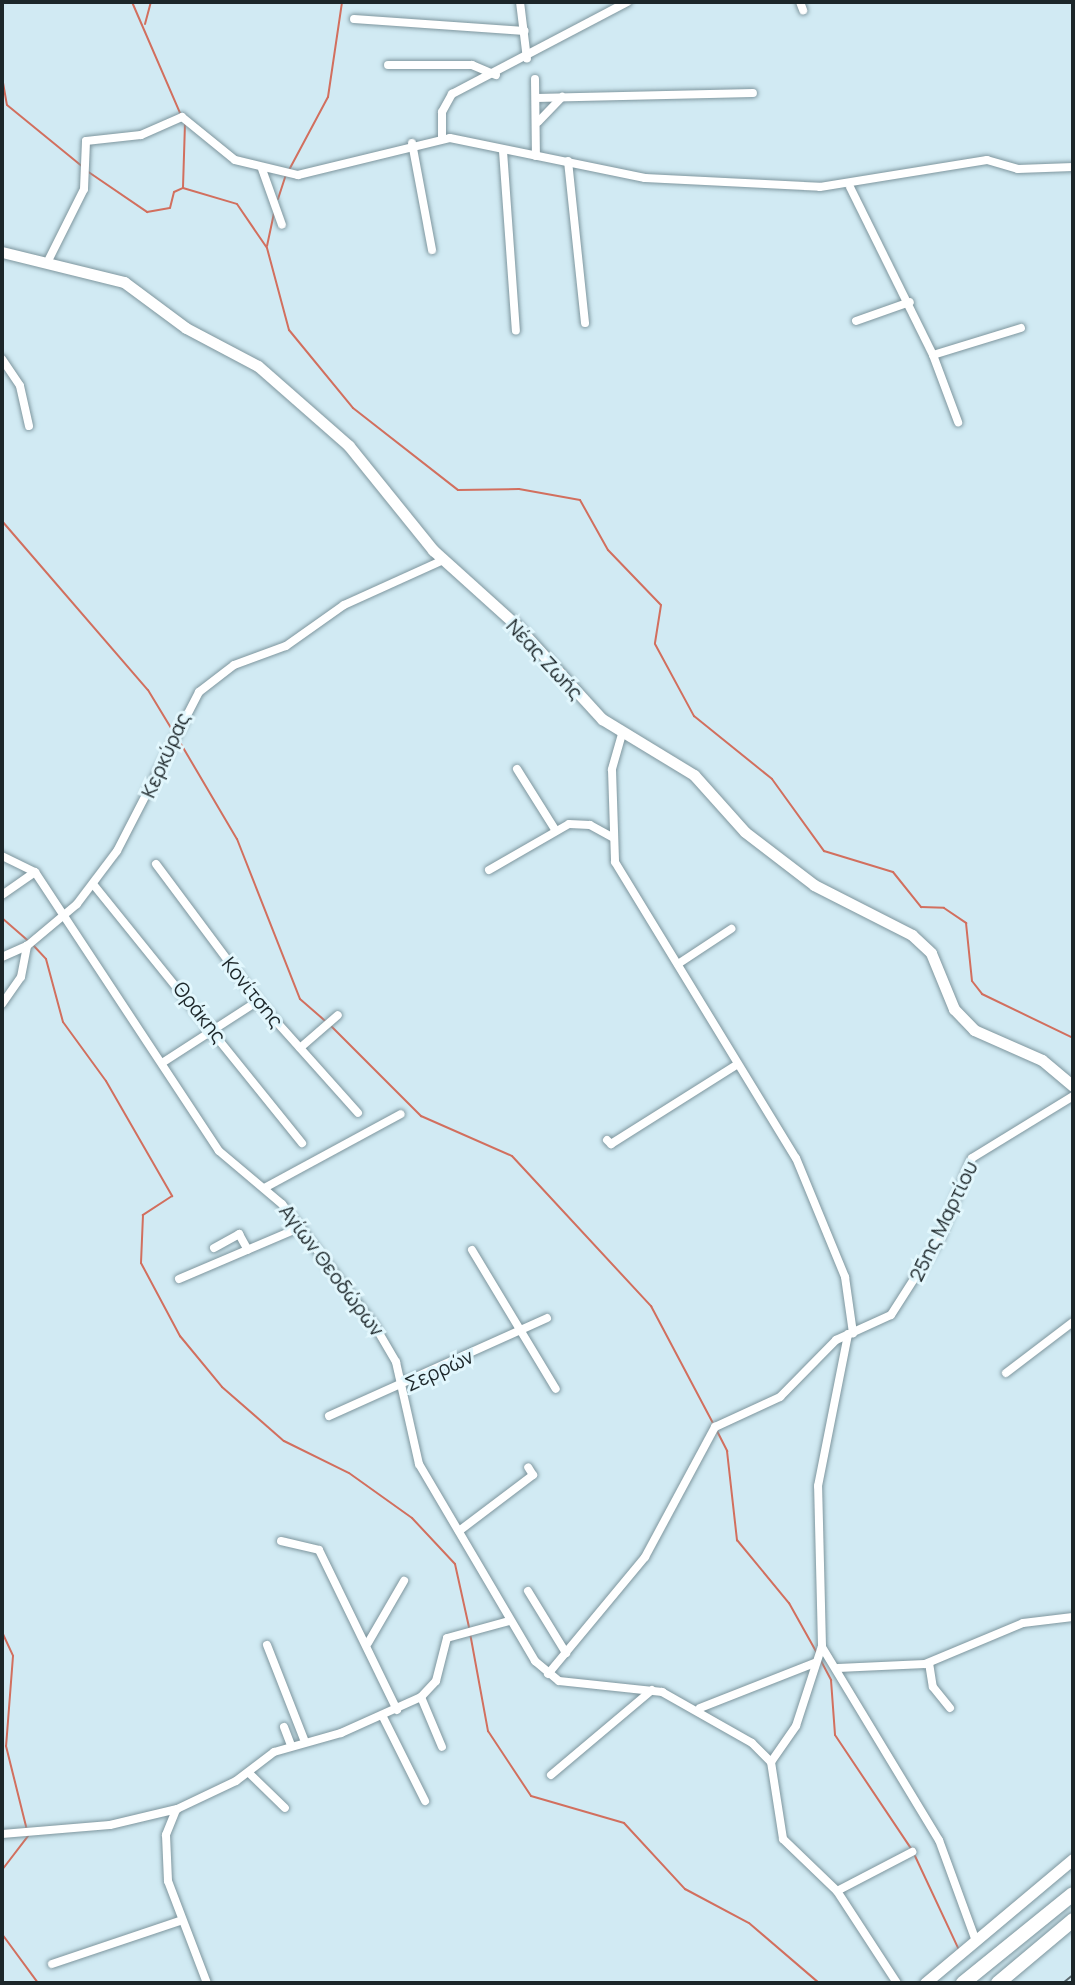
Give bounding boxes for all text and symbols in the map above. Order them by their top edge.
street label: Νέας Ζωής [502,614,588,704]
street label: Κερκύρας [136,709,194,801]
street label: Κονίτσης [217,952,289,1032]
street label: Θράκης [169,976,231,1048]
street label: 25ης Μαρτίου [904,1157,982,1285]
street label: Αγίων Θεοδώρων [275,1199,389,1341]
street label: Σερρών [401,1344,477,1396]

